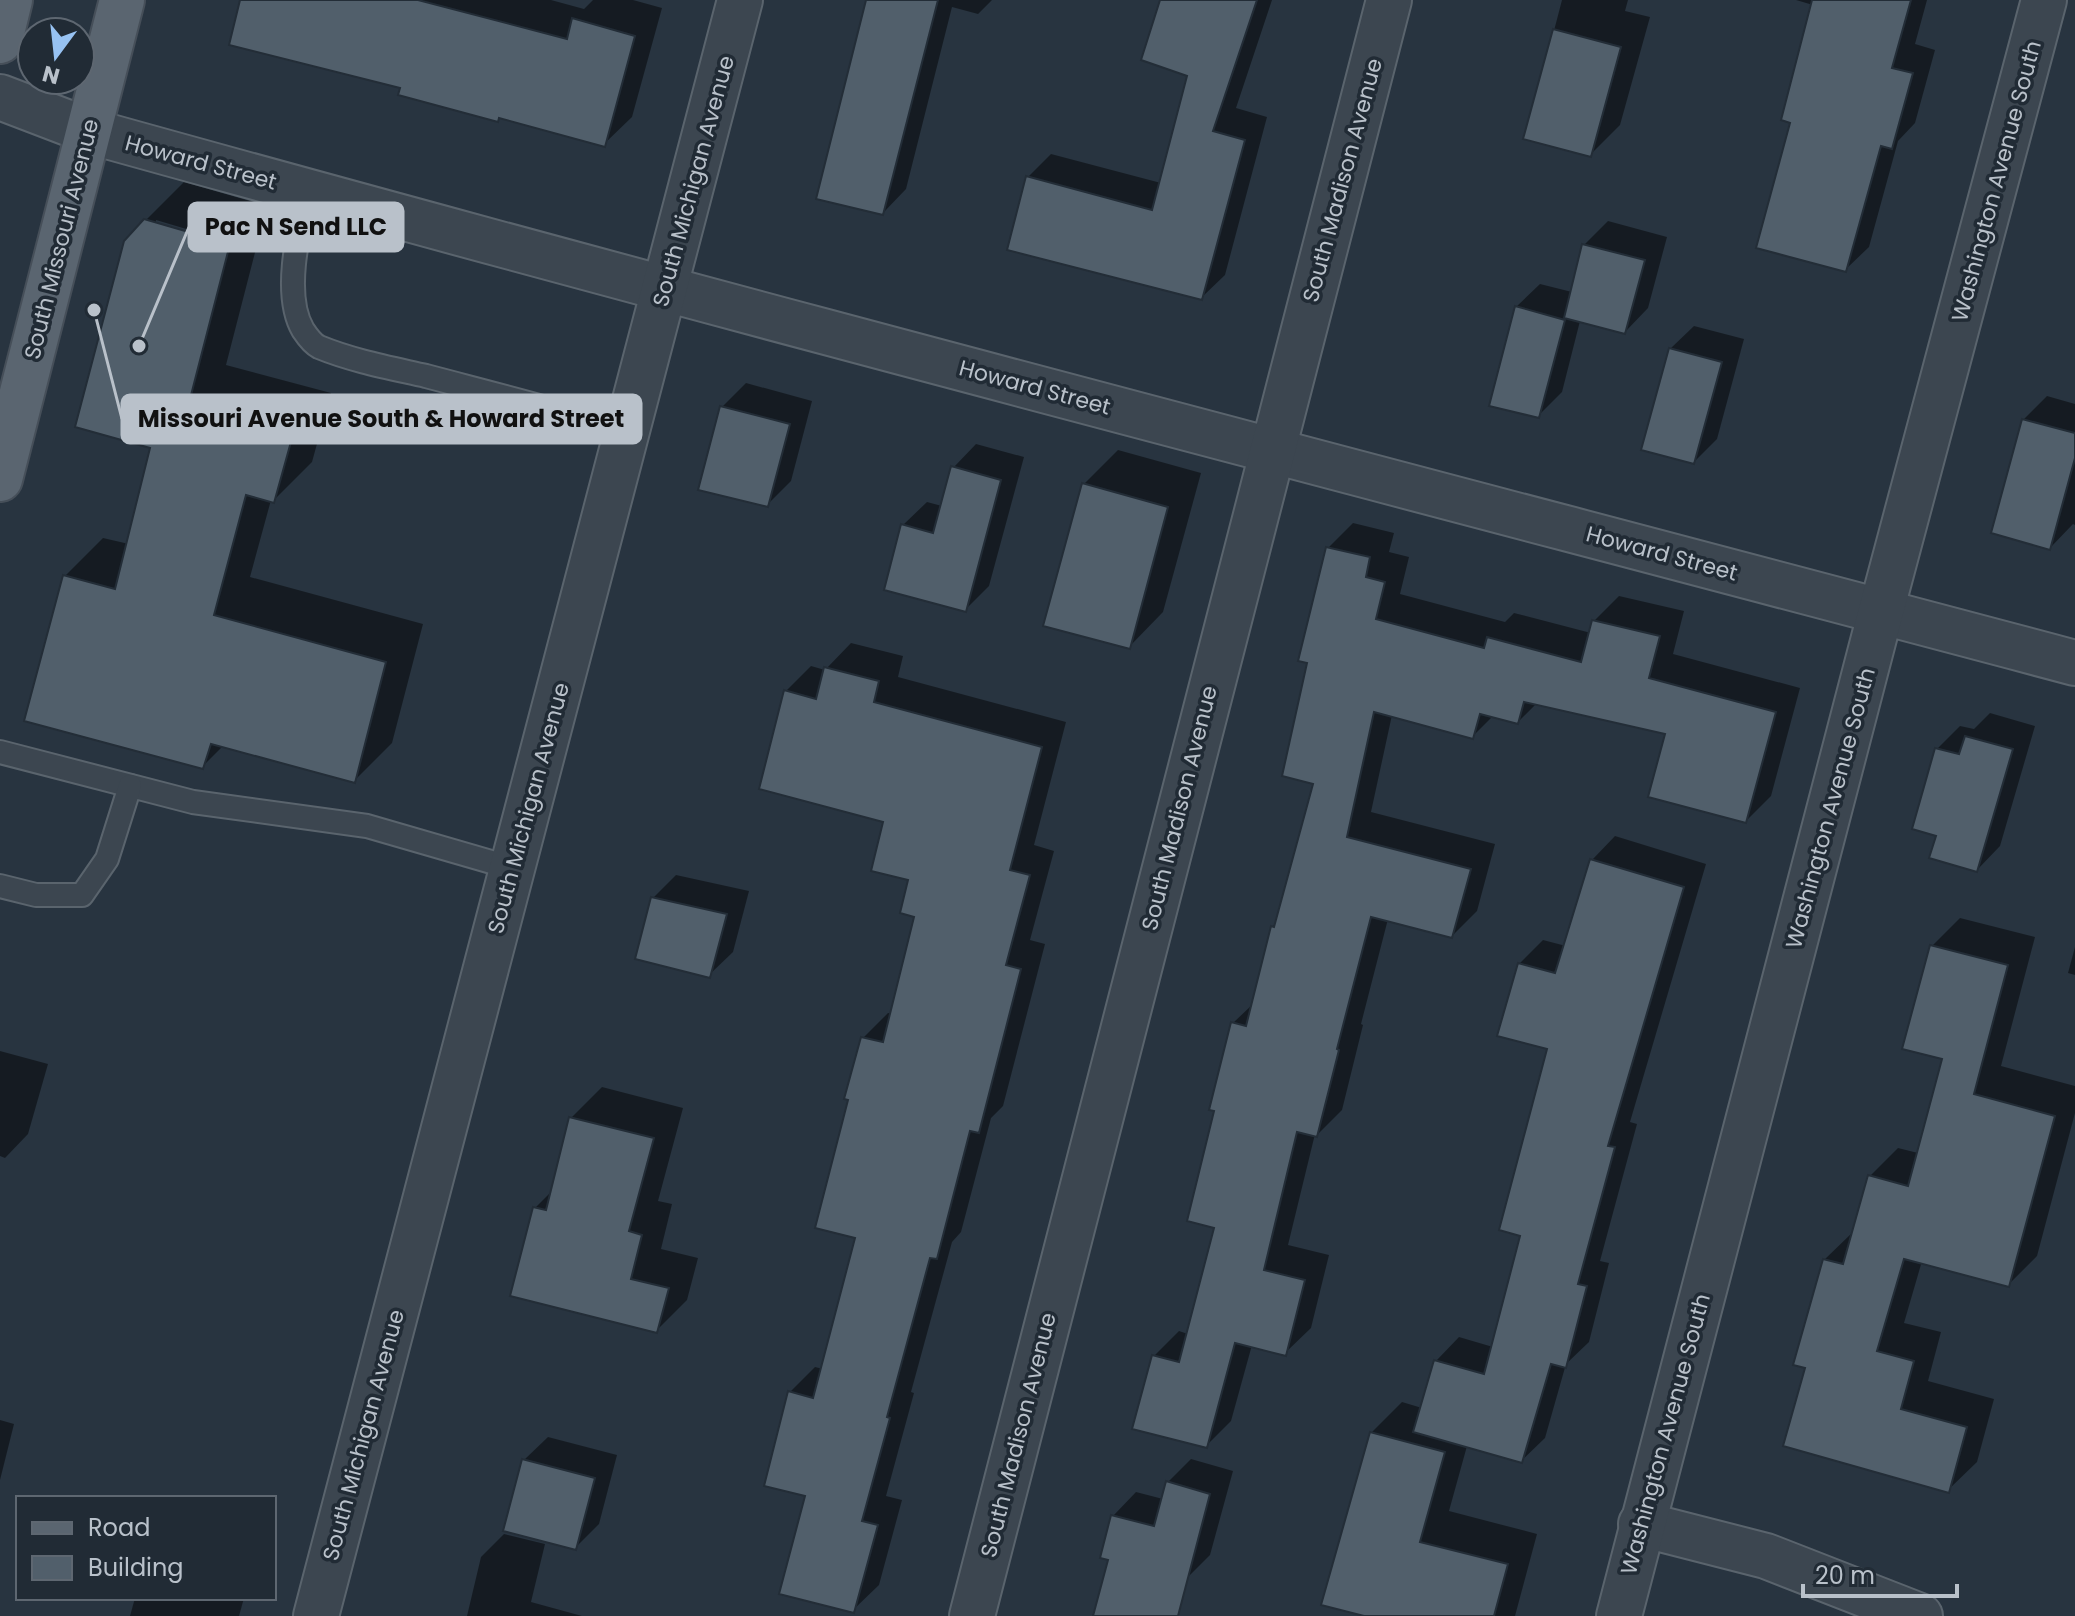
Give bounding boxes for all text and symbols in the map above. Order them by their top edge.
north arrow [16,16,96,96]
street label: Washington Avenue South [1944,37,2049,325]
street label: South Michigan Avenue [645,52,742,310]
street label: South Madison Avenue [1295,55,1390,305]
text: N [39,58,63,92]
street label: South Missouri Avenue [17,116,106,363]
street label: Howard Street [122,127,280,198]
callout: Pac N Send LLC [189,203,403,251]
text: Pac N Send LLC [205,210,387,243]
street label: Howard Street [956,352,1114,423]
callout: Missouri Avenue South & Howard Street [122,395,641,443]
text: Missouri Avenue South & Howard Street [138,402,624,435]
street label: Howard Street [1583,518,1741,589]
street label: Washington Avenue South [1778,664,1883,952]
street label: South Michigan Avenue [480,679,577,937]
street label: South Madison Avenue [1134,682,1225,934]
street label: Washington Avenue South [1613,1290,1718,1578]
street label: South Michigan Avenue [315,1306,412,1564]
street label: South Madison Avenue [973,1309,1064,1561]
legend [16,1496,276,1600]
text: Road [88,1511,150,1544]
scale bar [1803,1548,1957,1598]
text: Building [88,1551,184,1584]
text: 20 m [1815,1559,1875,1592]

